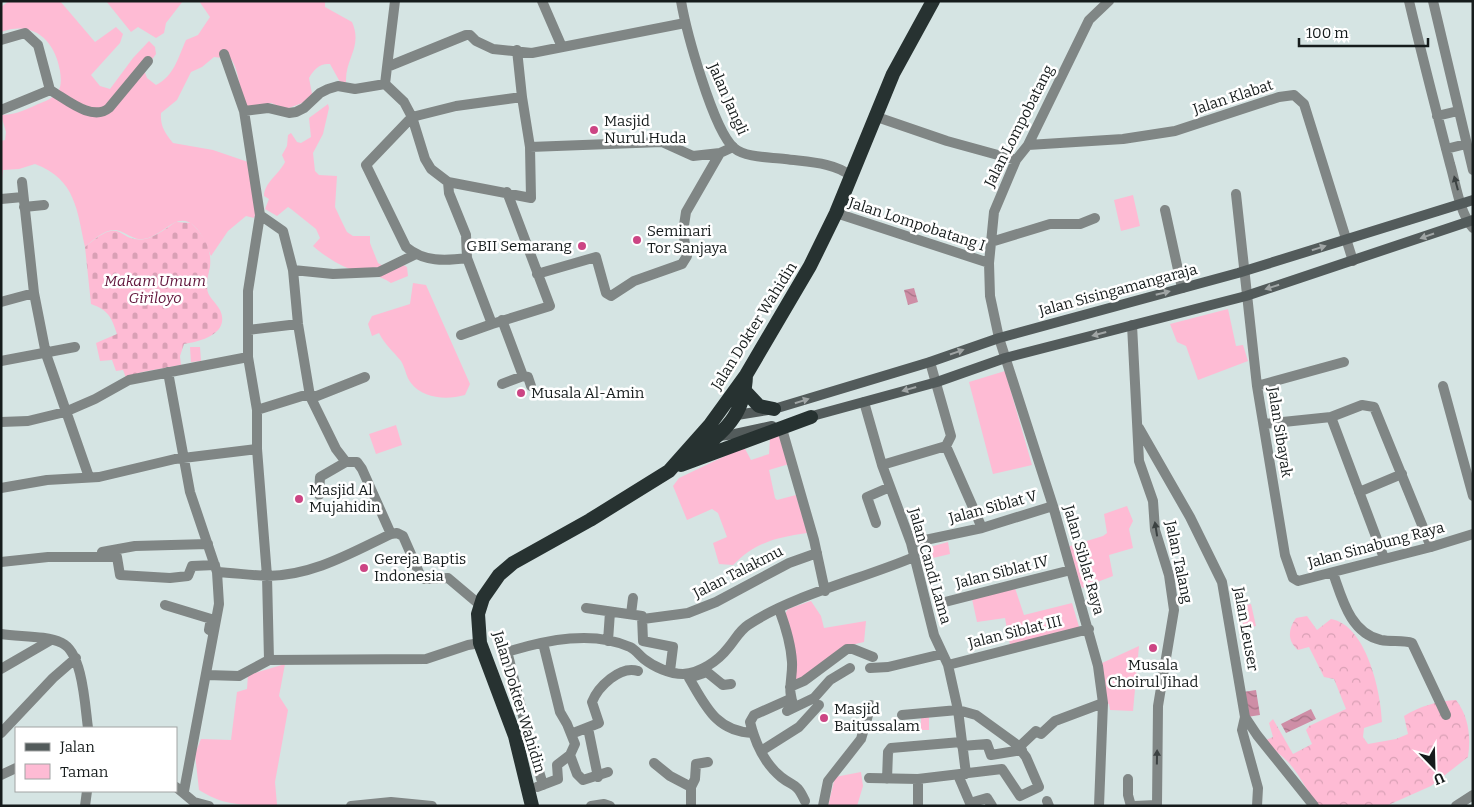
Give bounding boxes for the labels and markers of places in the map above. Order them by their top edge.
place label: Masjid Nurul Huda [604,112,687,147]
marker: Masjid Nurul Huda [588,124,600,136]
place label: Seminari Tor Sanjaya [647,222,727,257]
marker: Seminari Tor Sanjaya [631,234,643,246]
place label: GBII Semarang [466,237,572,255]
marker: GBII Semarang [576,240,588,252]
place label: Musala Al-Amin [531,384,645,402]
marker: Musala Al-Amin [515,387,527,399]
place label: Masjid Al Mujahidin [309,481,381,516]
marker: Masjid Al Mujahidin [293,493,305,505]
place label: Gereja Baptis Indonesia [374,550,466,585]
marker: Gereja Baptis Indonesia [358,562,370,574]
marker: Musala Choirul Jihad [1147,642,1159,654]
place label: Musala Choirul Jihad [1108,656,1198,691]
place label: Masjid Baitussalam [834,700,921,735]
marker: Masjid Baitussalam [818,712,830,724]

